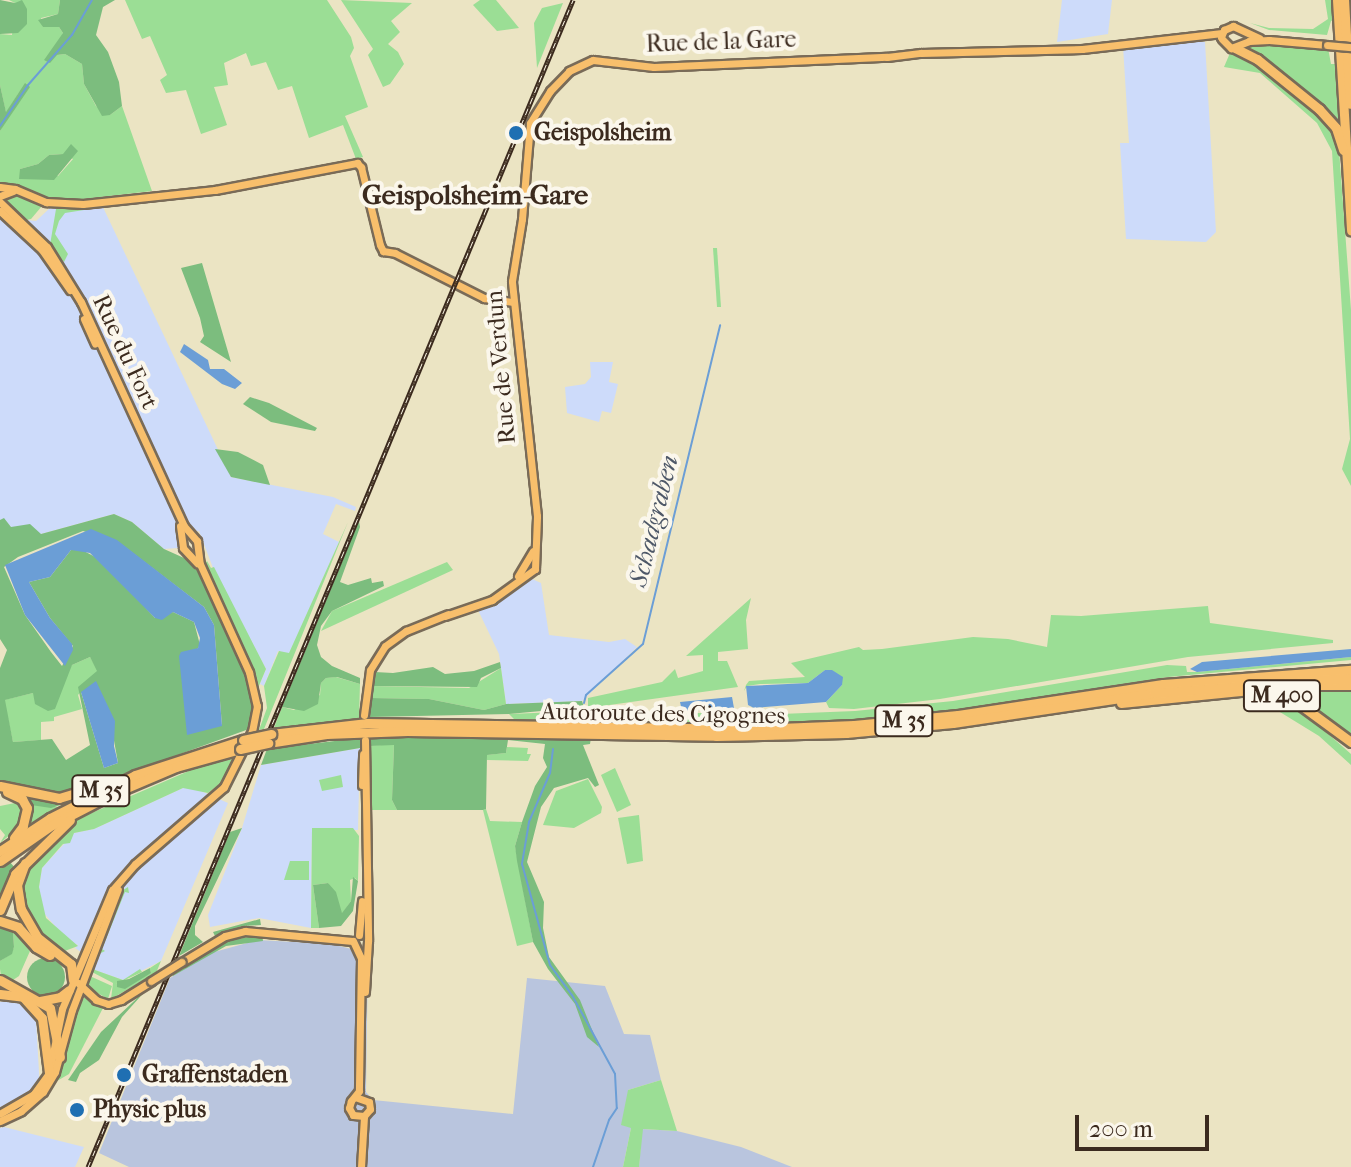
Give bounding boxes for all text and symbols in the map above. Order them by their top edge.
street label: Rue de la Gare [645,25,797,59]
place label: Geispolsheim [534,119,671,147]
marker: Geispolsheim [505,122,527,144]
district label: Geispolsheim-Gare [362,178,588,212]
street label: Rue de Verdun [480,289,522,445]
street label: Rue du Fort [86,290,164,414]
water label: Schadgraben [623,452,685,590]
road number: M 400 [1242,678,1322,714]
street label: Autoroute des Cigognes [540,697,786,731]
road number: M 35 [874,703,934,739]
road number: M 35 [71,773,131,809]
place label: Graffenstaden [142,1061,288,1089]
marker: Graffenstaden [113,1064,135,1086]
place label: Physic plus [93,1096,206,1124]
scale bar [1079,1099,1213,1149]
marker: Physic plus [68,1101,86,1119]
text: 200 m [1089,1115,1153,1143]

